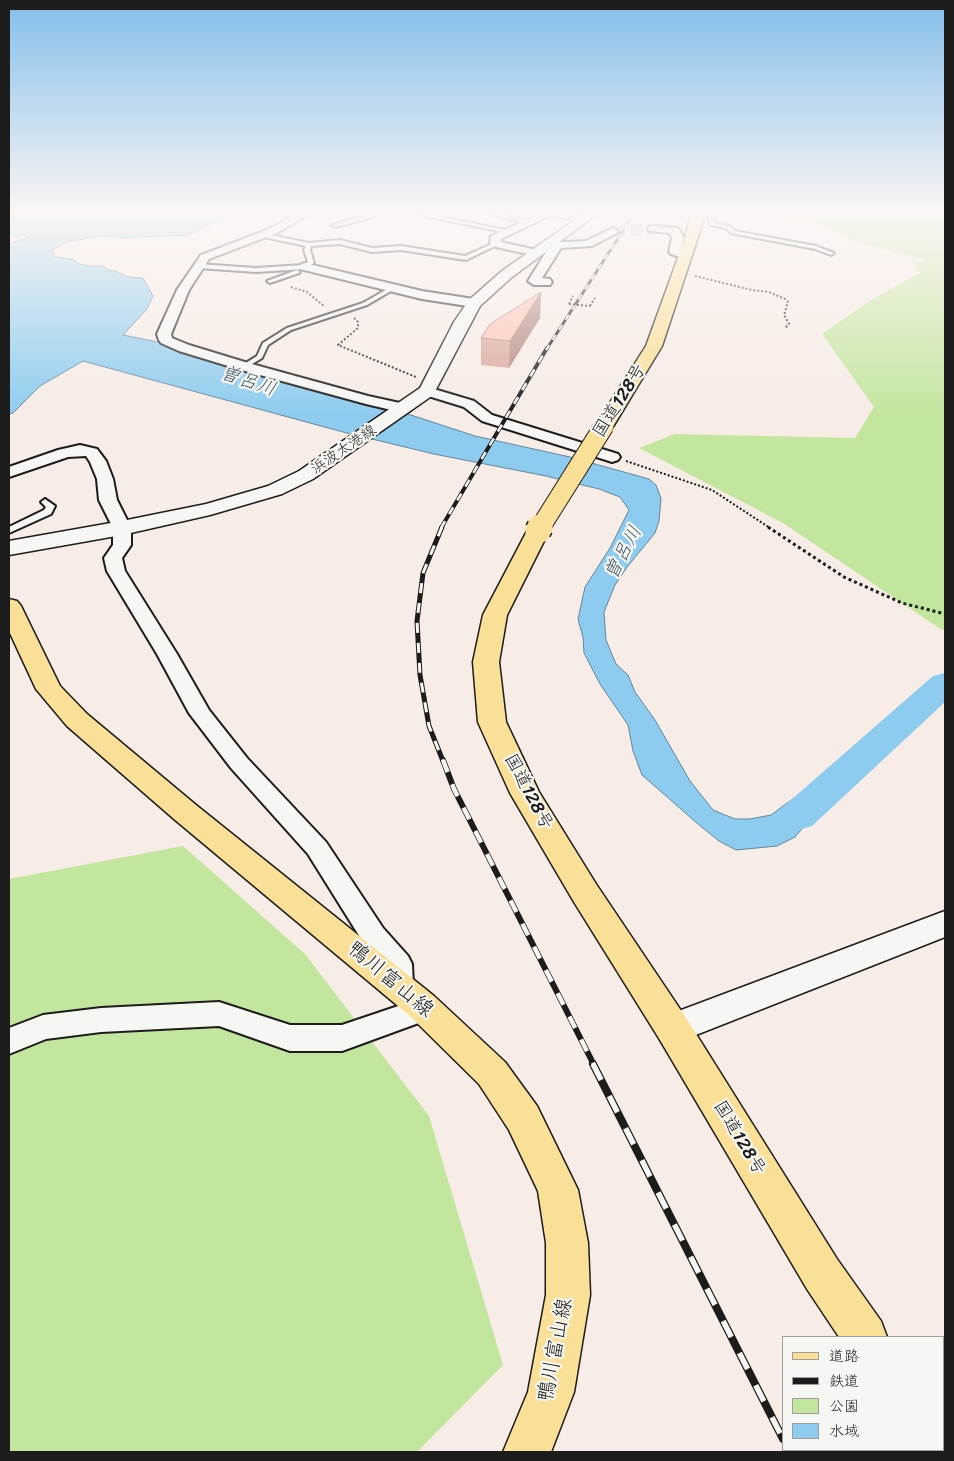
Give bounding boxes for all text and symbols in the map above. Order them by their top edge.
street label: 国道128号 [589,360,651,442]
water label: 曽呂川 [217,362,279,402]
street label: 浜波太港線 [308,422,380,478]
water label: 曽呂川 [601,522,647,584]
street label: 国道128号 [499,750,557,834]
street label: 鴨川富山線 [342,937,438,1023]
street label: 国道128号 [708,1097,770,1179]
street label: 鴨川富山線 [534,1296,578,1404]
legend [782,1336,944,1451]
text: 道路 [829,1343,859,1369]
text: 鉄道 [829,1368,859,1394]
text: 公園 [829,1393,859,1419]
text: 水域 [829,1418,859,1444]

